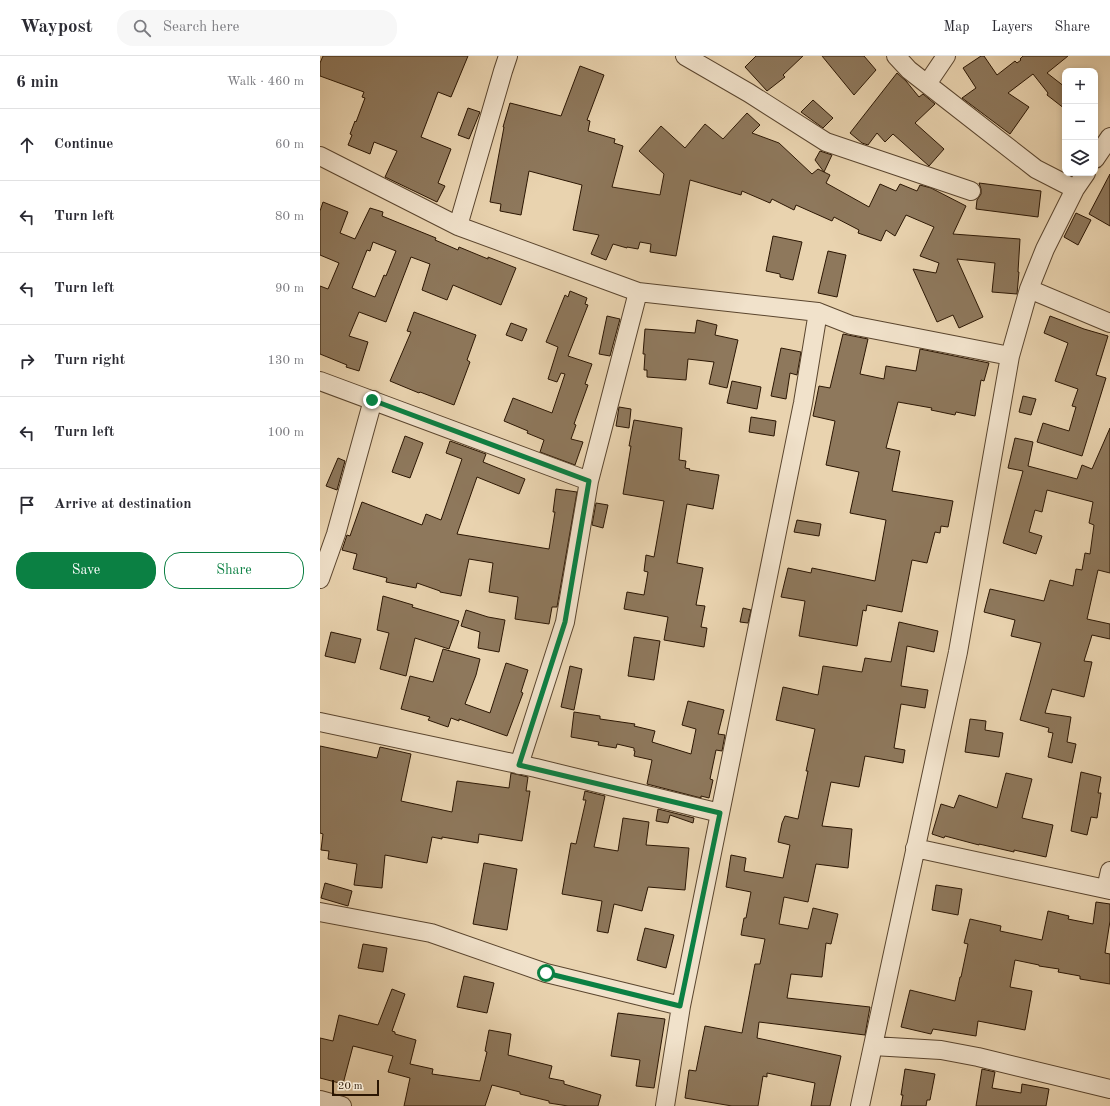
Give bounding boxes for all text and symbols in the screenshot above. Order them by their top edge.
search box [117,10,397,46]
icon: search [131,17,153,39]
text: Waypost [20,18,93,37]
text: Search here [163,20,239,35]
text: Map [944,20,970,34]
text: Layers [992,20,1033,34]
text: Share [1055,20,1090,34]
map controls [1062,68,1098,176]
button: + [1062,68,1098,104]
text: 6 min [16,74,59,91]
text: Walk · 460 m [227,75,304,88]
button: − [1062,104,1098,140]
icon: ahead [16,134,38,156]
text: Continue [54,137,113,152]
text: 60 m [275,138,304,151]
button: layers [1062,140,1098,176]
icon: left [16,206,38,228]
text: Turn left [54,209,114,224]
text: 80 m [275,210,304,223]
icon: left [16,278,38,300]
text: Turn left [54,281,114,296]
text: 90 m [275,282,304,295]
icon: right [16,350,38,372]
text: Turn right [54,353,125,368]
text: 130 m [267,354,304,367]
route end [363,391,381,409]
icon: left [16,422,38,444]
text: Turn left [54,425,114,440]
text: 100 m [267,426,304,439]
icon: arrive [16,494,38,516]
text: Arrive at destination [54,497,192,512]
button: Save [16,552,156,589]
button: Share [164,552,304,589]
route start [537,964,555,982]
scale bar [332,1078,379,1097]
text: 20 m [338,1081,363,1092]

